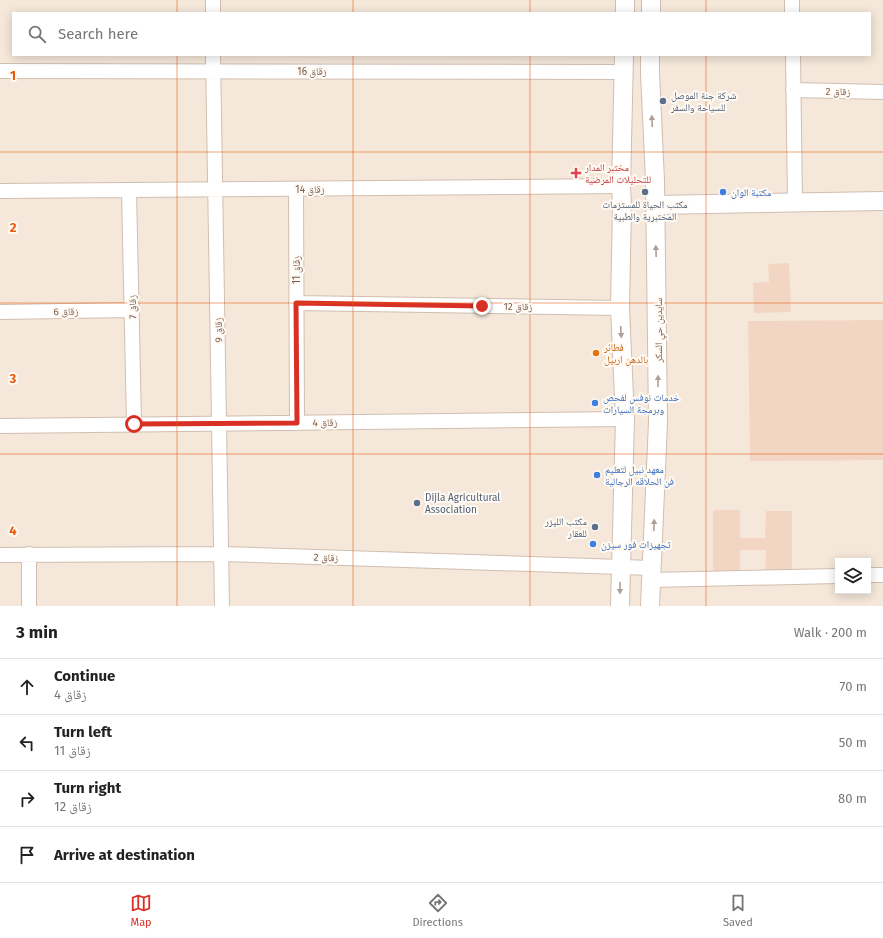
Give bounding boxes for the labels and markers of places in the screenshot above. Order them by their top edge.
place label: شركة جنة الموصل للسياحة والسفر [670,90,737,114]
marker: شركة جنة الموصل للسياحة والسفر [658,96,668,106]
place label: مختبر المدار للتحليلات المرضية [584,162,651,186]
marker: مختبر المدار للتحليلات المرضية [570,167,582,179]
marker: مكتب الحياة للمستزمات المختبرية والطبية [640,187,650,197]
marker: مكتبة الوان [718,187,728,197]
place label: مكتبة الوان [731,187,772,199]
place label: مكتب الحياة للمستزمات المختبرية والطبية [602,199,688,223]
place label: فطائر بالدهن اربيل [603,342,648,366]
marker: فطائر بالدهن اربيل [591,348,601,358]
place label: خدمات نوفس لفحص وبرمجة السيارات [603,392,680,416]
marker: خدمات نوفس لفحص وبرمجة السيارات [590,398,600,408]
place label: معهد نبيل لتعليم فن الحلاقه الرجالية [605,464,674,488]
marker: معهد نبيل لتعليم فن الحلاقه الرجالية [592,470,602,480]
place label: Dijla Agricultural Association [425,492,500,516]
marker: Dijla Agricultural Association [412,498,422,508]
place label: مكتب الليزر للعقار [544,516,587,540]
marker: مكتب الليزر للعقار [590,522,600,532]
marker: تجهيزات فور سيزن [588,539,598,549]
place label: تجهيزات فور سيزن [601,539,671,551]

